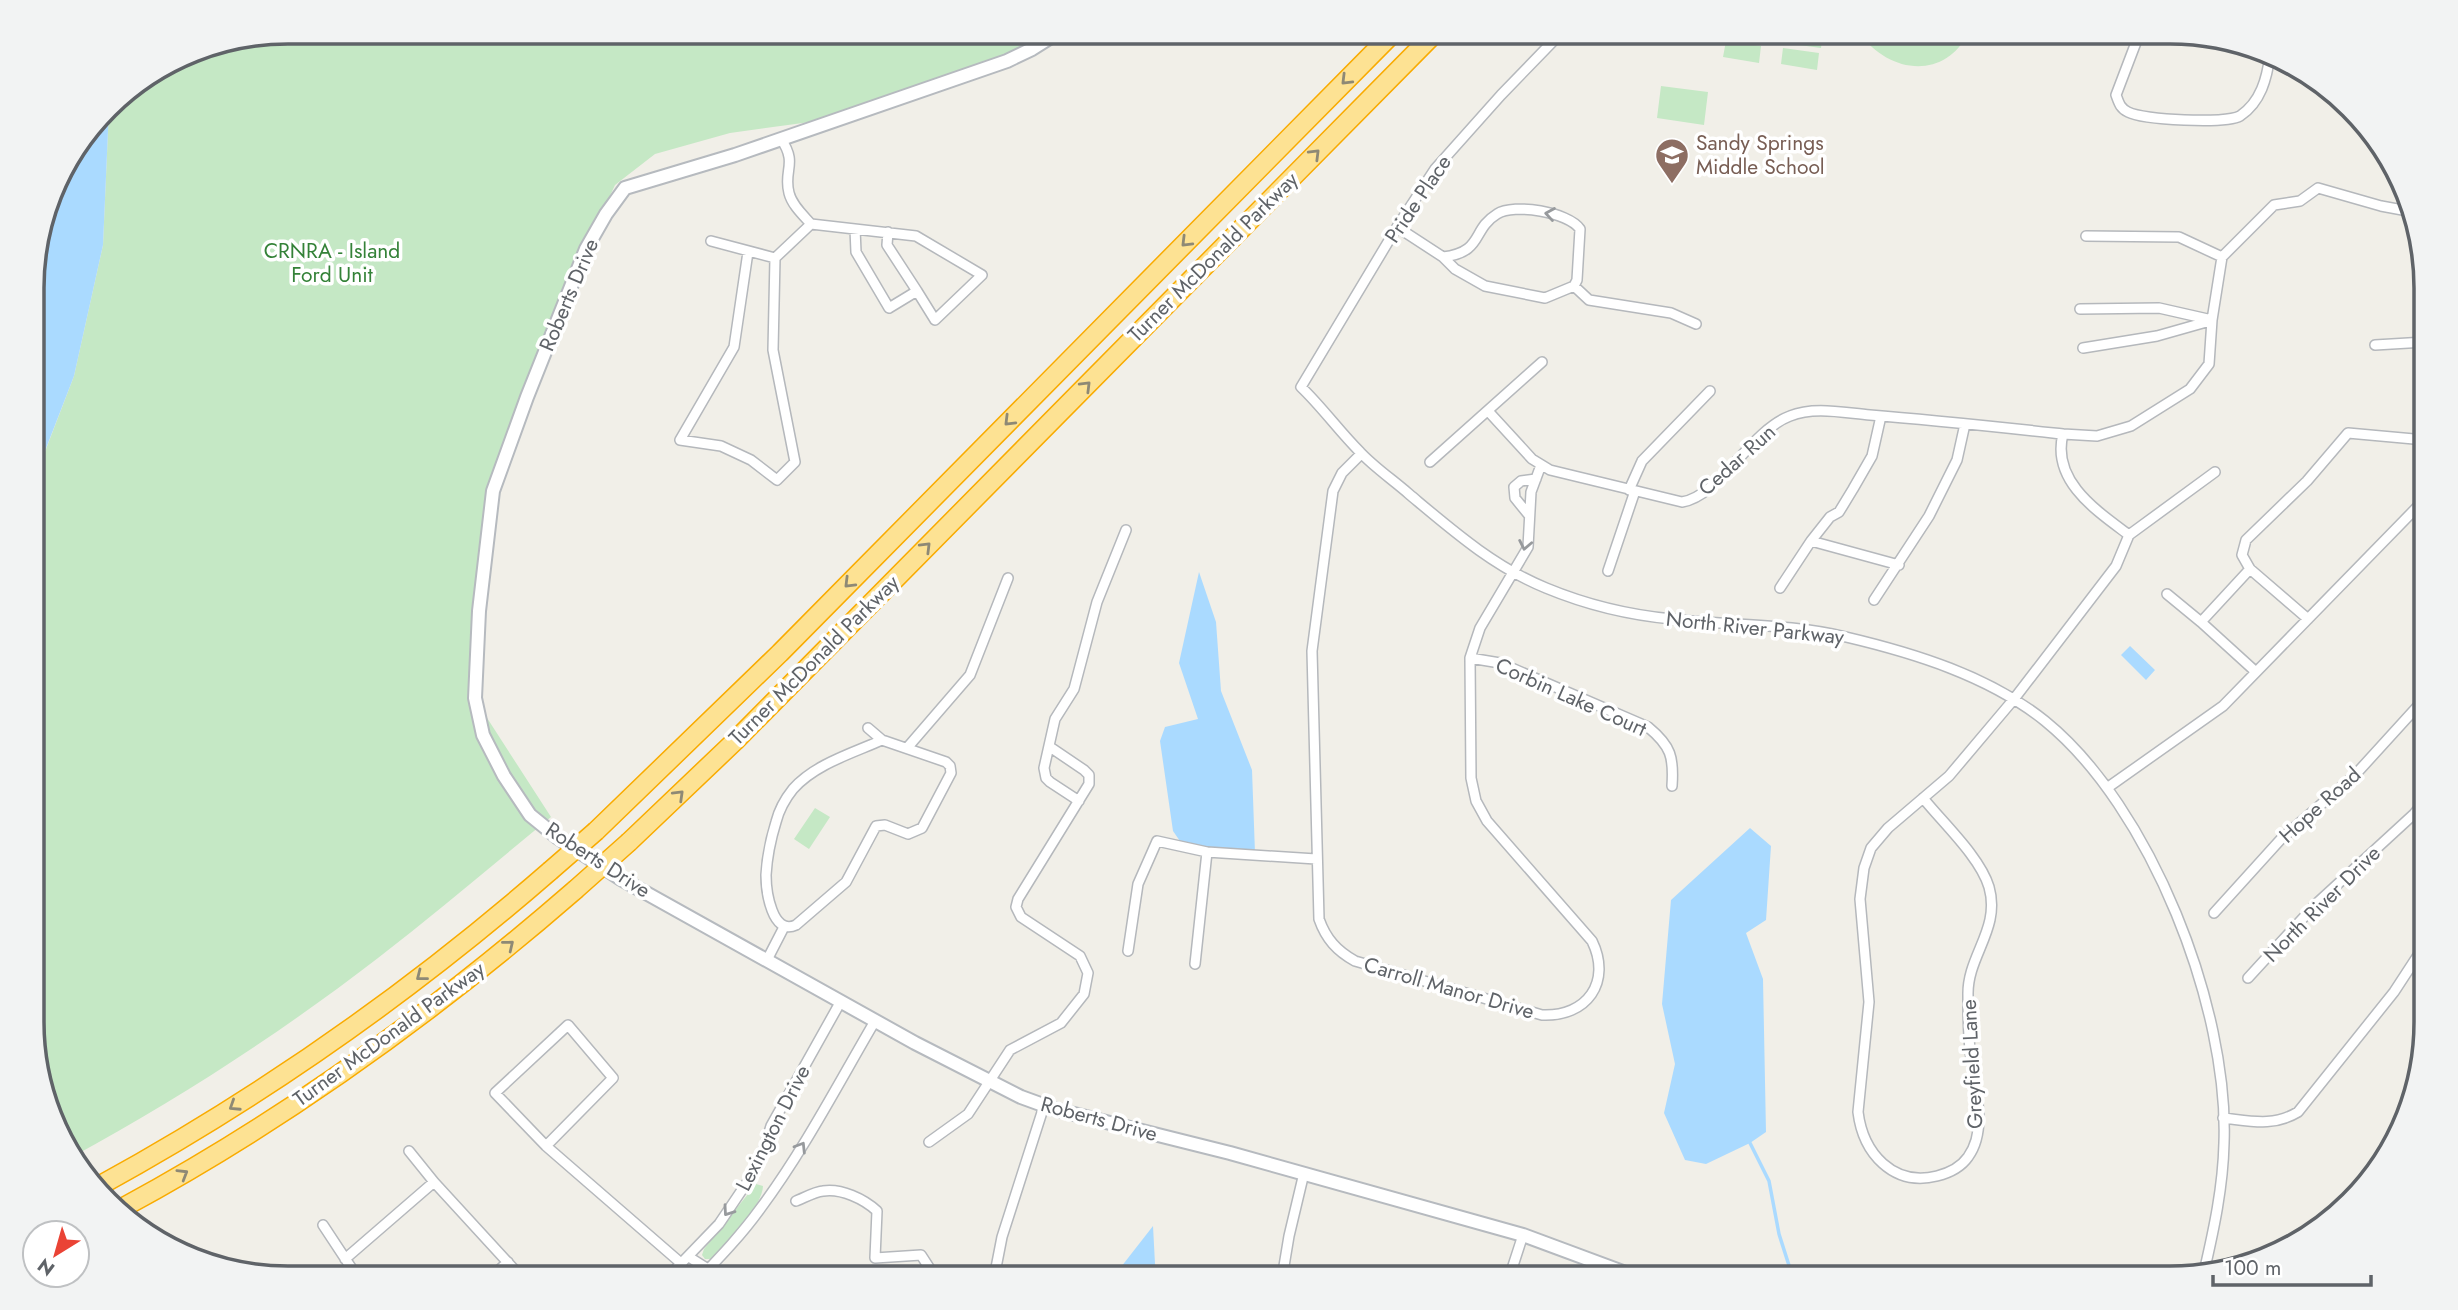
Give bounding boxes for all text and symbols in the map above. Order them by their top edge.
one-way arrow [1341,72,1354,85]
place label: Sandy Springs Middle School [1696,128,1825,182]
school or university icon: Sandy Springs Middle School [1653,136,1691,185]
street label: Pride Place [1378,149,1459,249]
one-way arrow [1306,150,1319,163]
street label: Turner McDonald Parkway [1121,165,1305,349]
one-way arrow [1544,207,1556,222]
street label: Roberts Drive [532,234,606,356]
one-way arrow [1181,234,1194,247]
park label: CRNRA - Island Ford Unit [264,236,400,290]
one-way arrow [1077,381,1090,394]
one-way arrow [1004,413,1017,426]
street label: Cedar Run [1692,417,1782,503]
one-way arrow [1519,538,1534,550]
one-way arrow [917,543,930,556]
street label: Turner McDonald Parkway [722,568,906,752]
one-way arrow [844,575,857,588]
street label: North River Parkway [1664,604,1846,652]
street label: Corbin Lake Court [1491,650,1651,744]
street label: Hope Road [2272,760,2368,850]
one-way arrow [670,791,683,804]
street label: Roberts Drive [540,815,657,905]
street label: North River Drive [2257,839,2387,969]
one-way arrow [501,941,514,953]
street label: Carroll Manor Drive [1360,949,1538,1027]
street label: Turner McDonald Parkway [287,954,491,1114]
one-way arrow [416,968,428,981]
street label: Greyfield Lane [1954,998,1990,1130]
street label: Lexington Drive [728,1060,818,1196]
street label: Roberts Drive [1037,1089,1161,1149]
one-way arrow [229,1098,242,1111]
one-way arrow [792,1141,805,1154]
one-way arrow [175,1169,188,1182]
one-way arrow [724,1203,736,1216]
north arrow [21,1219,91,1289]
scale bar [2213,1244,2370,1288]
text: N [32,1252,60,1283]
text: 100 m [2224,1253,2281,1283]

